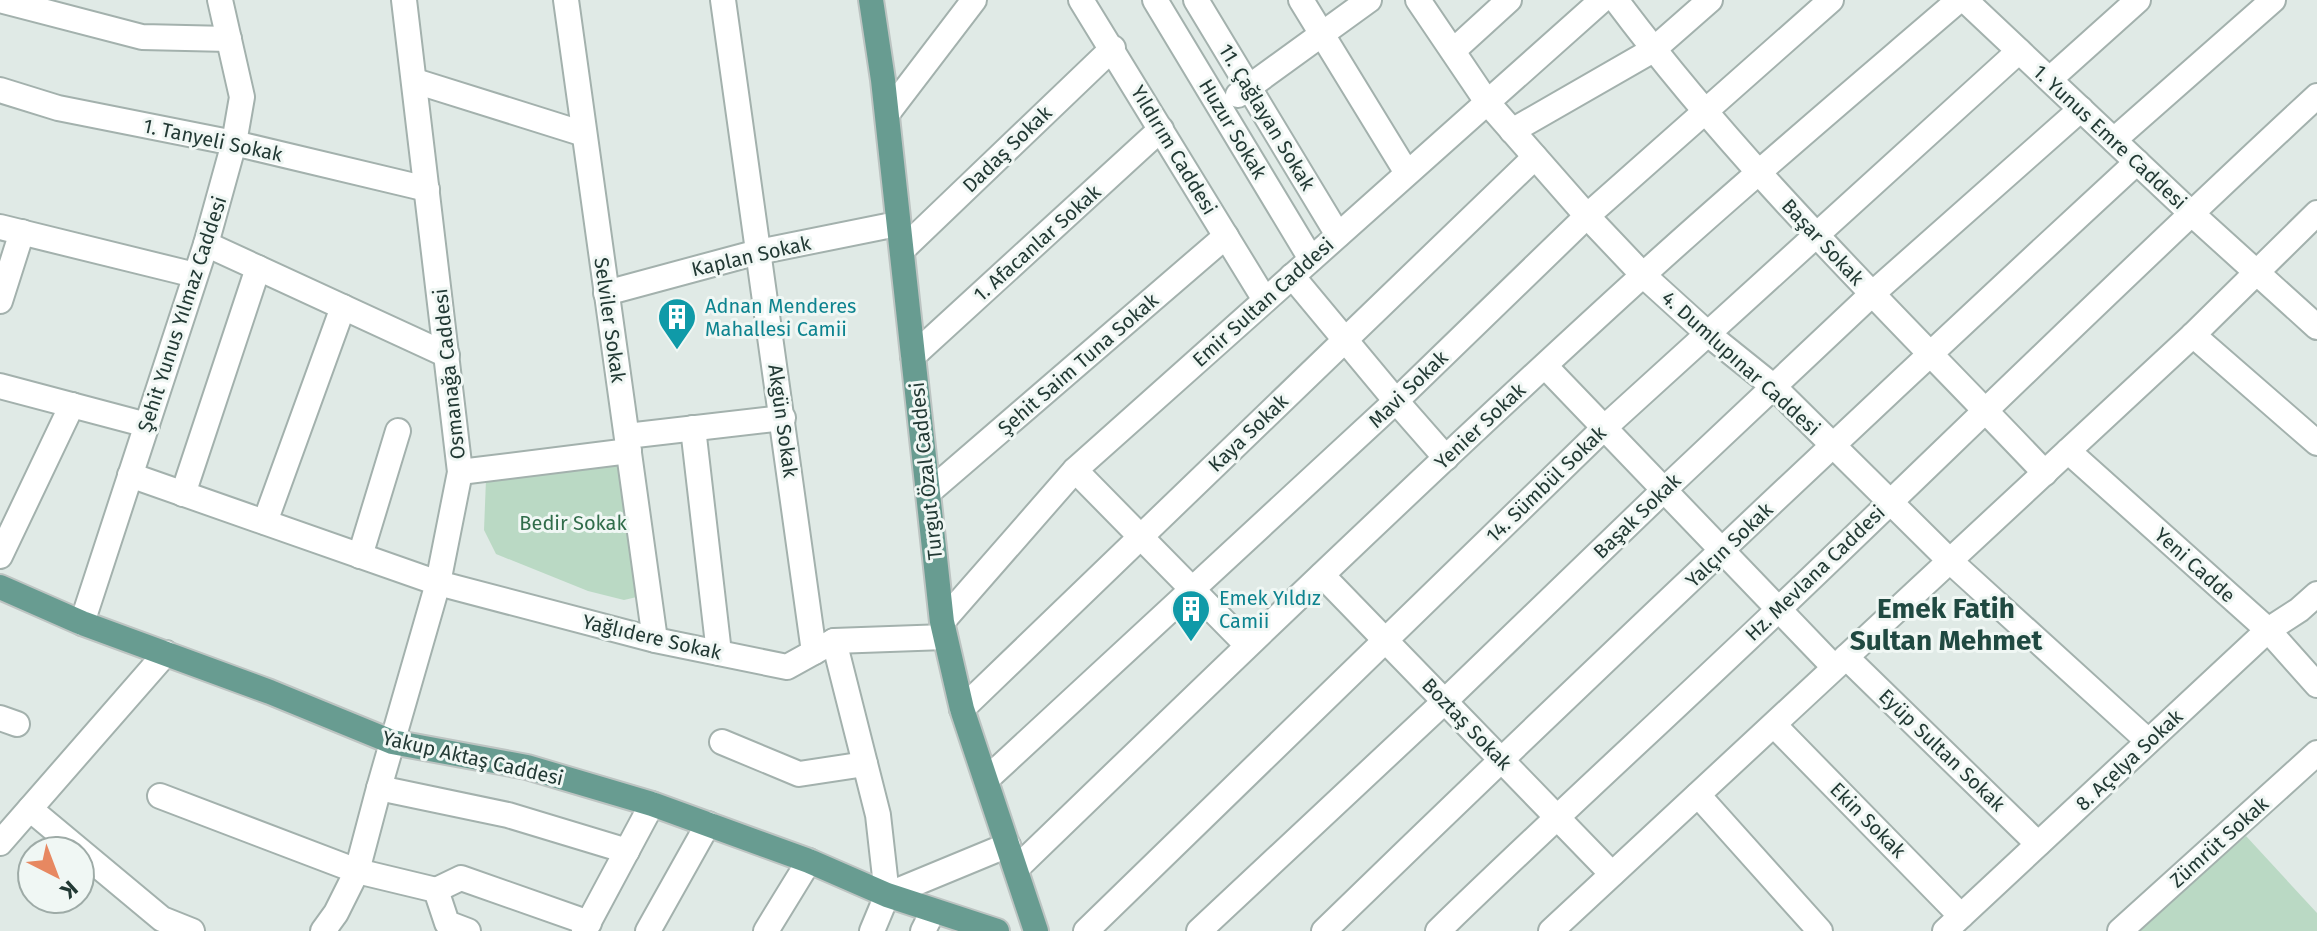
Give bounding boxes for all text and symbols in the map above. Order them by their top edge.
street label: 11. Çağlayan Sokak [1213,39,1321,196]
street label: 1. Yunus Emre Caddesi [2028,60,2192,214]
street label: Huzur Sokak [1194,75,1273,184]
street label: Yıldırım Caddesi [1126,81,1222,219]
street label: Dadaş Sokak [957,100,1058,198]
street label: 1. Tanyeli Sokak [141,114,286,167]
street label: 1. Afacanlar Sokak [969,179,1106,306]
street label: Şehit Yunus Yılmaz Caddesi [132,193,232,435]
street label: Başar Sokak [1776,194,1870,291]
street label: Kaplan Sokak [689,230,814,281]
street label: Emir Sultan Caddesi [1188,232,1338,372]
street label: Selviler Sokak [589,256,631,385]
street label: 4. Dumlupınar Caddesi [1657,286,1825,440]
street label: Osmanağa Caddesi [428,287,470,461]
street label: Şehit Saim Tuna Sokak [993,287,1164,441]
place label: Adnan Menderes Mahallesi Camii [705,294,856,341]
building icon: Adnan Menderes Mahallesi Camii [656,296,698,351]
street label: Mavi Sokak [1363,345,1453,433]
street label: Akgün Sokak [763,363,803,480]
street label: Yenier Sokak [1430,377,1531,474]
street label: Turgut Özal Caddesi [905,381,947,561]
street label: Kaya Sokak [1203,389,1293,477]
street label: 14. Sümbül Sokak [1481,420,1611,547]
street label: Başak Sokak [1588,468,1687,564]
street label: Yalçın Sokak [1680,497,1779,593]
street label: Hz. Mevlana Caddesi [1740,500,1890,646]
park label: Bedir Sokak [519,511,627,535]
street label: Yeni Cadde [2150,523,2240,607]
place label: Emek Yıldız Camii [1219,586,1321,633]
building icon: Emek Yıldız Camii [1170,588,1212,643]
district label: Emek Fatih Sultan Mehmet [1850,592,2043,657]
street label: Yağlıdere Sokak [580,609,725,665]
street label: Boztaş Sokak [1416,673,1517,776]
street label: Eyüp Sultan Sokak [1874,684,2011,817]
street label: 8. Açelya Sokak [2070,704,2189,816]
street label: Yakup Aktaş Caddesi [380,725,566,791]
street label: Ekin Sokak [1825,777,1911,863]
street label: Zümrüt Sokak [2165,791,2274,893]
north arrow [16,835,96,915]
text: K [54,875,83,905]

